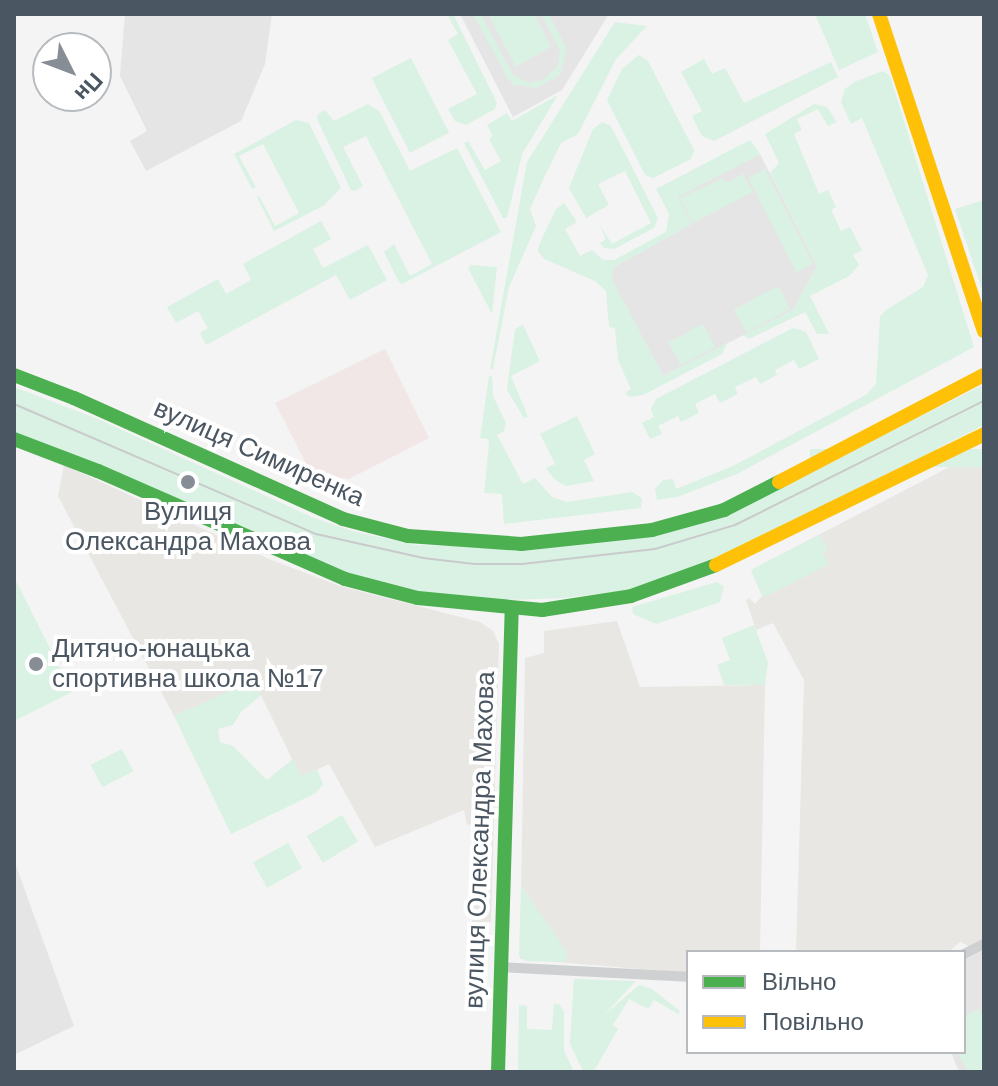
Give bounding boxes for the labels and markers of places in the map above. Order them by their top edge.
marker: Вулиця Олександра Махова [177,471,199,493]
place label: Вулиця Олександра Махова [65,496,311,558]
place label: Дитячо-юнацька спортивна школа №17 [52,633,324,694]
marker: Дитячо-юнацька спортивна школа №17 [27,655,45,673]

